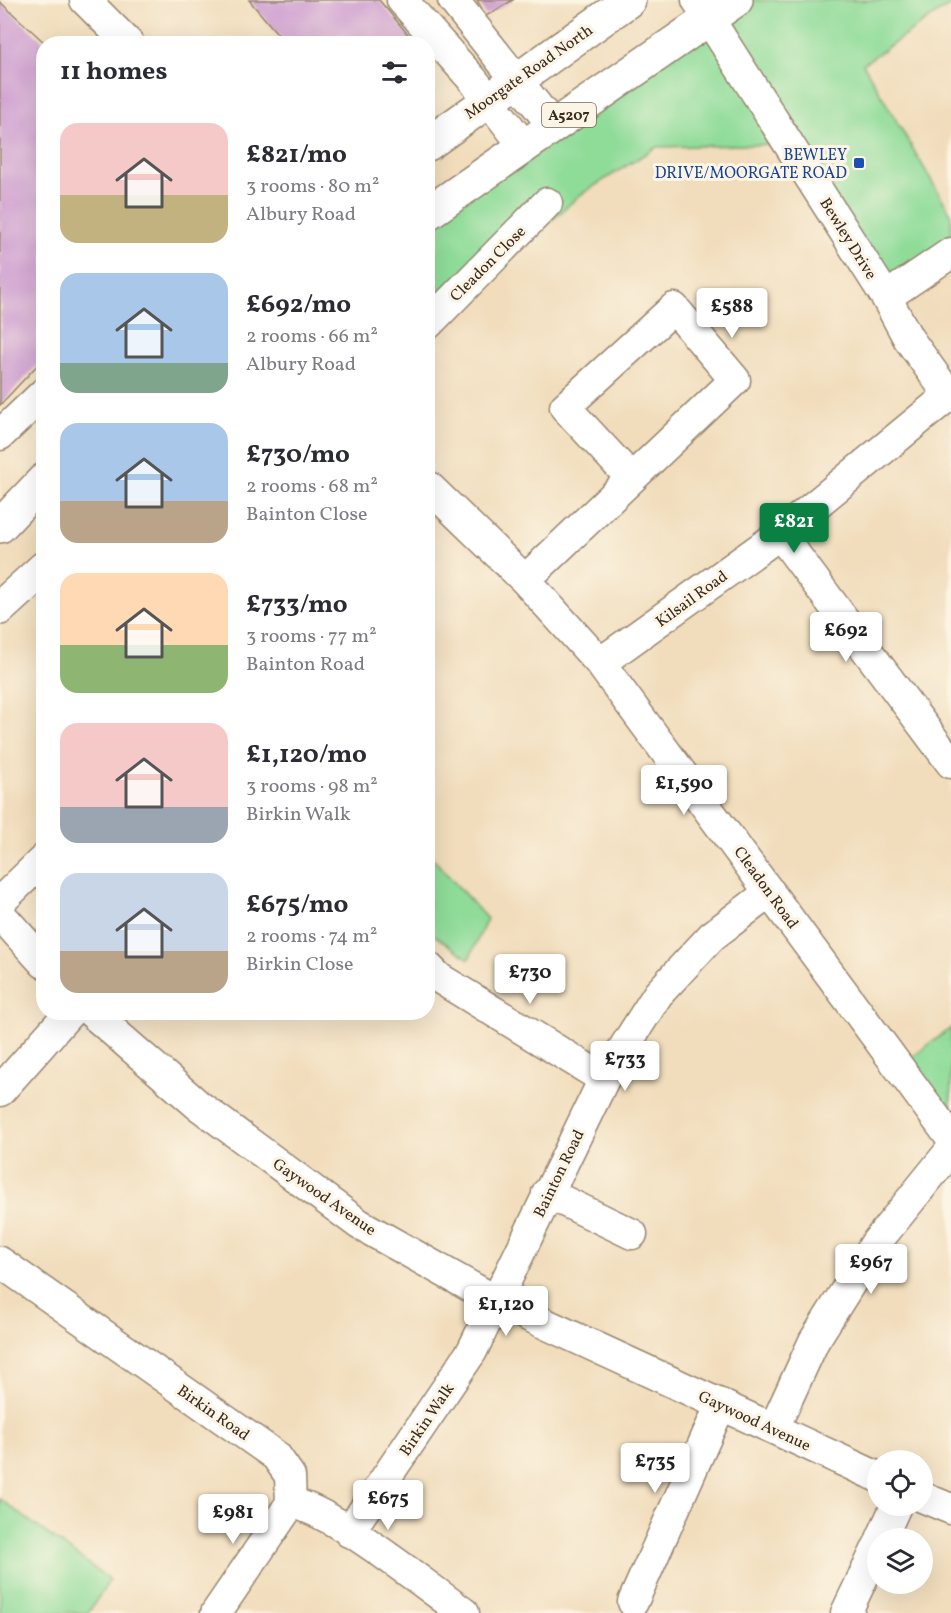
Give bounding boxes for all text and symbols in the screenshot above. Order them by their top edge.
street label: Moorgate Road North [461,20,598,125]
text: 11 homes [60,54,167,90]
icon: filters [378,56,411,89]
road number: A5207 [542,103,596,127]
text: £821/mo [246,137,347,173]
place label: BEWLEY DRIVE/MOORGATE ROAD [655,145,847,185]
icon: home [108,147,180,219]
marker: BEWLEY DRIVE/MOORGATE ROAD [852,156,866,170]
text: 3 rooms · 80 m² [246,173,379,201]
street label: Bewley Drive [813,194,881,284]
text: Albury Road [246,201,356,229]
street label: Cleadon Close [446,222,531,307]
text: £692/mo [246,287,351,323]
pin: £588 [696,288,768,339]
text: £588 [711,293,753,321]
icon: home [108,297,180,369]
text: 2 rooms · 66 m² [246,323,378,351]
text: Albury Road [246,351,356,379]
text: £730/mo [246,437,350,473]
icon: home [108,447,180,519]
text: 2 rooms · 68 m² [246,473,378,501]
text: Bainton Close [246,501,368,529]
pin: £821 [758,503,830,554]
text: £821 [774,508,814,536]
street label: Kilsail Road [652,566,733,633]
text: £733/mo [246,587,348,623]
icon: home [108,597,180,669]
pin: £692 [810,612,882,663]
text: £692 [824,617,868,645]
text: 3 rooms · 77 m² [246,623,377,651]
text: Bainton Road [246,651,365,679]
text: £1,120/mo [246,737,367,773]
icon: home [108,747,180,819]
pin: £1,590 [635,765,733,816]
text: £1,590 [655,770,713,798]
text: 3 rooms · 98 m² [246,773,378,801]
text: Birkin Walk [246,801,351,829]
street label: Cleadon Road [728,842,803,934]
text: £675/mo [246,887,348,923]
icon: home [108,897,180,969]
text: 2 rooms · 74 m² [246,923,377,951]
text: Birkin Close [246,951,353,979]
pin: £730 [494,954,566,1005]
text: £730 [508,959,552,987]
pin: £733 [589,1041,661,1092]
text: £733 [604,1046,646,1074]
street label: Bainton Road [529,1126,591,1221]
street label: Gaywood Avenue [268,1154,380,1242]
pin: £967 [835,1244,907,1295]
text: £967 [849,1249,893,1277]
pin: £1,120 [457,1286,555,1337]
text: £1,120 [478,1291,534,1319]
street label: Birkin Walk [395,1379,460,1461]
street label: Birkin Road [172,1381,254,1447]
street label: Gaywood Avenue [694,1386,814,1457]
pin: £735 [619,1443,691,1494]
text: £735 [635,1448,675,1476]
map controls [867,1450,933,1594]
button: locate [867,1450,933,1516]
pin: £675 [352,1480,424,1531]
text: £675 [367,1485,409,1513]
pin: £981 [197,1494,269,1545]
text: £981 [212,1499,254,1527]
button: layers [867,1528,933,1594]

